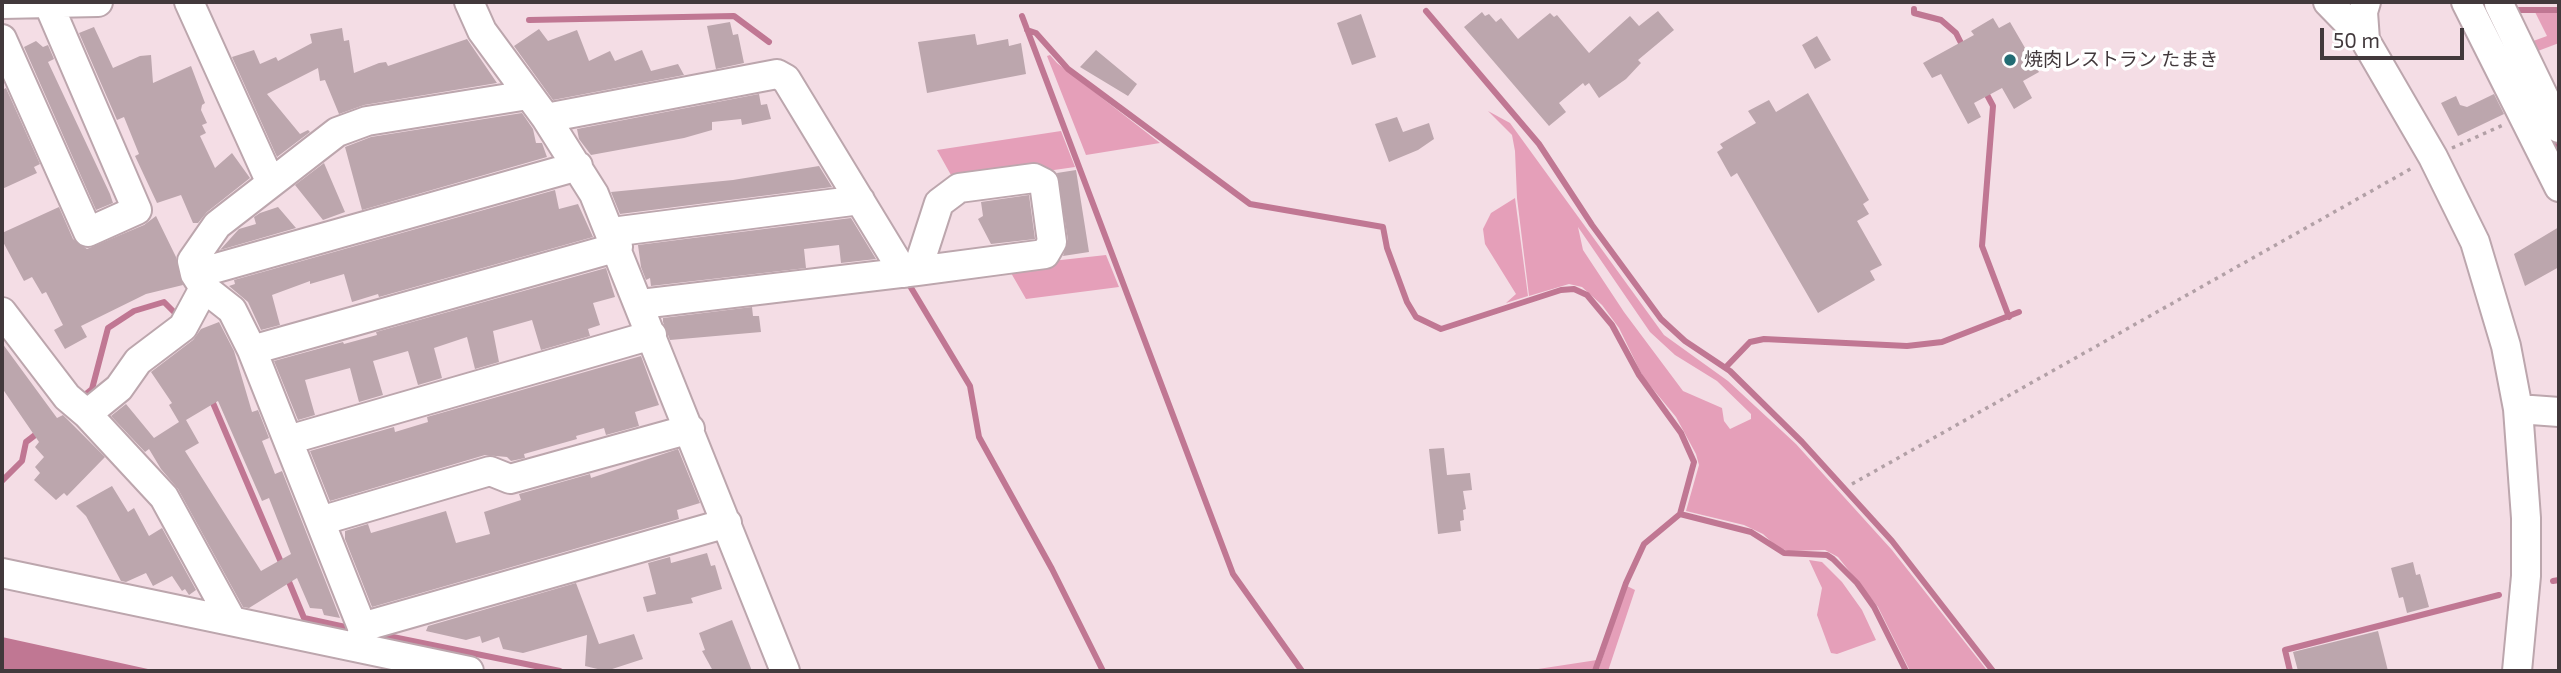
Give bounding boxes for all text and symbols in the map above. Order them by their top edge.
scale bar [2323,14,2466,58]
text: 50 m [2333,27,2380,52]
place label: 焼肉レストラン たまき [2024,49,2218,71]
marker: 焼肉レストラン たまき [2002,52,2018,68]

